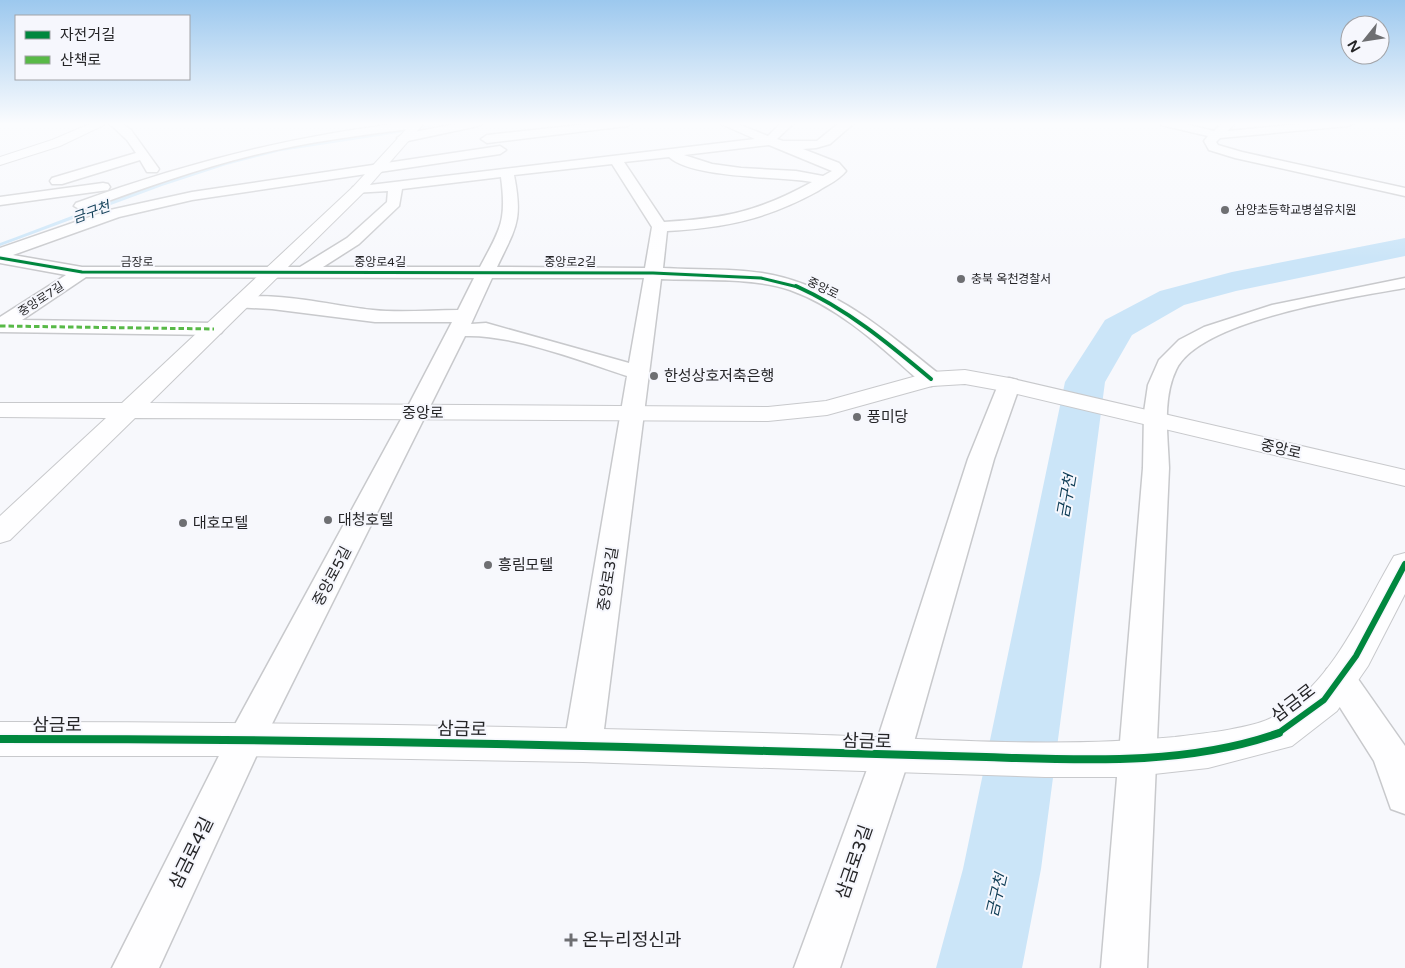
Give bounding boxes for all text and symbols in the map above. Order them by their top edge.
legend [15,15,190,80]
north arrow [1340,15,1390,65]
text: 자전거길 [60,26,115,44]
text: N [1344,37,1364,55]
text: 산책로 [60,51,101,69]
water label: 금구천 [70,197,113,227]
place label: 삼양초등학교병설유치원 [1235,203,1356,217]
marker: 삼양초등학교병설유치원 [1219,204,1231,216]
street label: 금장로 [120,255,154,269]
street label: 중앙로4길 [354,255,406,269]
street label: 중앙로2길 [544,255,596,269]
place label: 충북 옥천경찰서 [971,272,1051,286]
marker: 충북 옥천경찰서 [955,273,967,285]
street label: 중앙로 [805,274,841,302]
street label: 중앙로7길 [16,279,66,319]
place label: 한성상호저축은행 [664,367,774,385]
marker: 한성상호저축은행 [648,370,660,382]
street label: 중앙로 [402,404,444,422]
place label: 풍미당 [867,408,909,426]
marker: 풍미당 [851,411,863,423]
street label: 중앙로 [1259,436,1303,462]
water label: 금구천 [1053,470,1081,520]
place label: 대청호텔 [338,511,393,529]
place label: 대호모텔 [193,514,248,532]
marker: 대청호텔 [322,514,334,526]
marker: 대호모텔 [177,517,189,529]
street label: 중앙로5길 [309,543,355,609]
street label: 중앙로3길 [594,546,622,612]
place label: 흥림모텔 [498,556,553,574]
marker: 흥림모텔 [482,559,494,571]
street label: 삼금로 [1267,679,1319,727]
street label: 삼금로 [32,714,82,736]
street label: 삼금로 [437,718,487,740]
street label: 삼금로 [842,729,892,753]
street label: 삼금로4길 [164,813,218,893]
street label: 삼금로3길 [831,822,877,902]
water label: 금구천 [982,869,1012,919]
place label: 온누리정신과 [582,929,682,951]
marker: 온누리정신과 [564,933,578,947]

